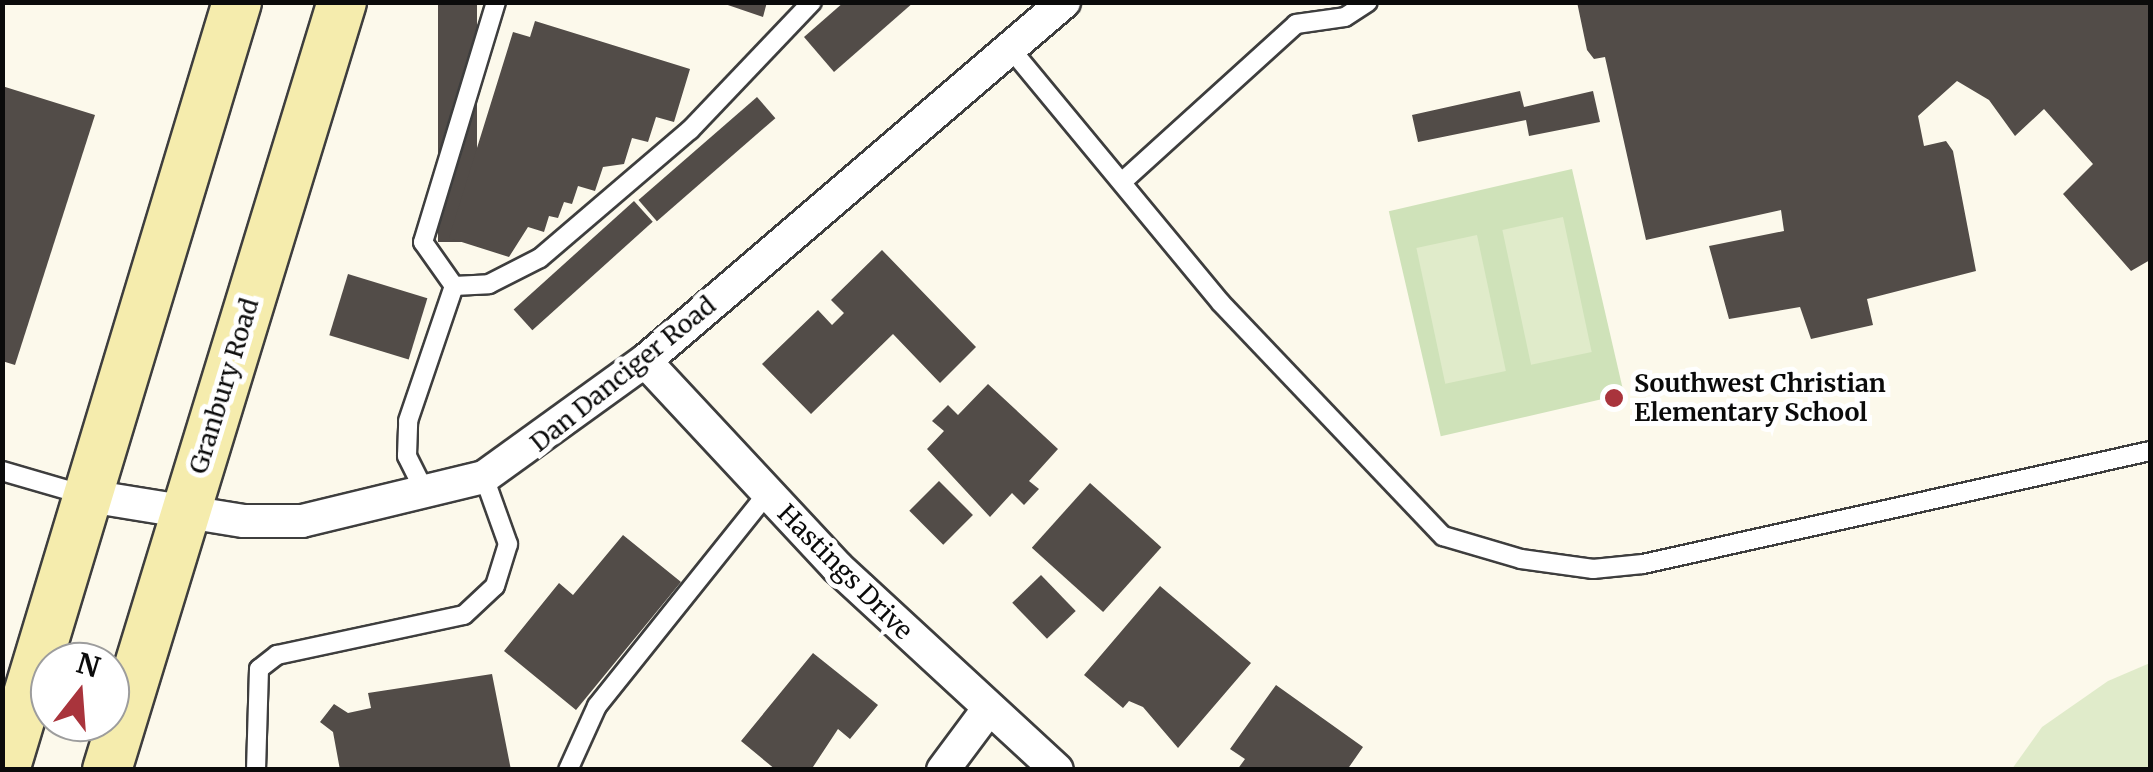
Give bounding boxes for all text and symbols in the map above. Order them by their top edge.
street label: Dan Danciger Road [524,290,722,458]
street label: Granbury Road [183,295,265,477]
place label: Southwest Christian Elementary School [1634,369,1886,428]
marker: Southwest Christian Elementary School [1603,387,1625,409]
street label: Hastings Drive [771,498,919,646]
north arrow [30,642,130,742]
text: N [72,645,104,686]

